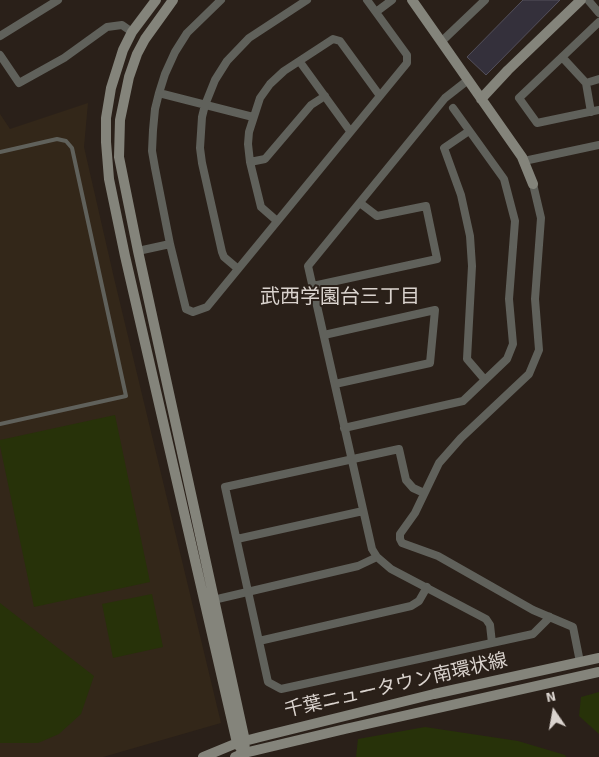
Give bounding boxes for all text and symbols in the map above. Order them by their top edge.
district label: 武西学園台三丁目 [260,286,420,310]
street label: 千葉ニュータウン南環状線 [282,649,510,723]
north arrow [529,687,579,737]
text: N [544,688,557,706]

